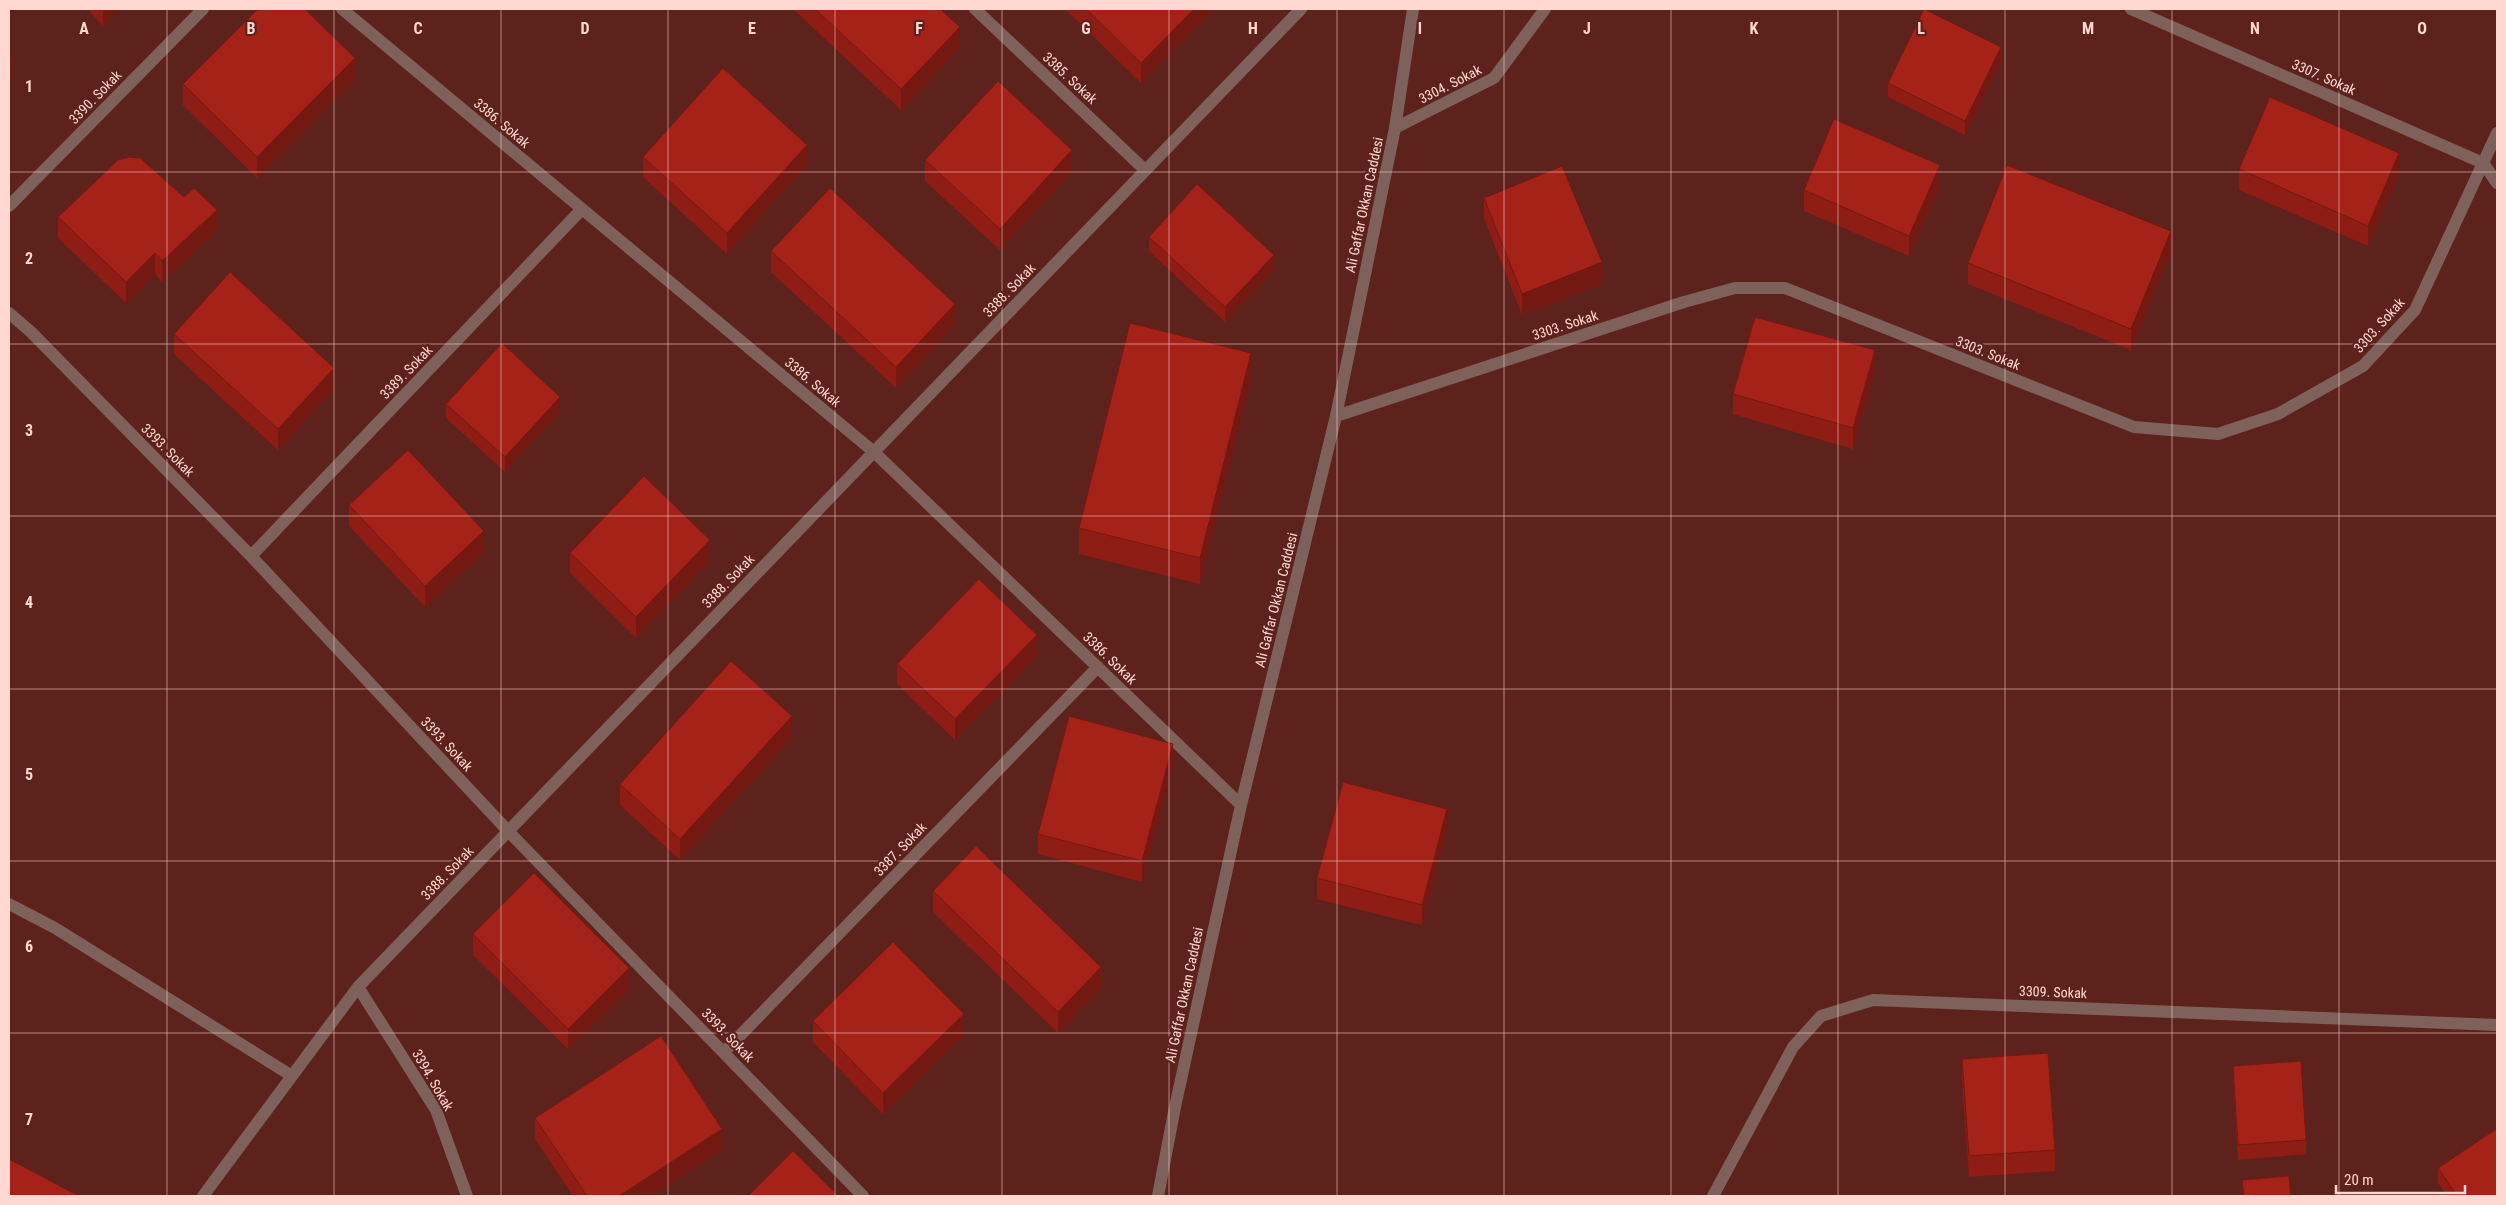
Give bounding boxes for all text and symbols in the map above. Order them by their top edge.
text: A [79,19,89,38]
text: B [247,19,256,38]
text: C [413,19,423,38]
text: D [580,19,590,38]
text: E [748,19,756,38]
text: F [915,19,923,38]
text: G [1081,19,1091,38]
text: H [1248,19,1258,38]
text: I [1418,19,1422,38]
text: J [1583,19,1591,38]
text: K [1750,19,1759,38]
text: L [1917,19,1925,38]
text: M [2082,19,2094,38]
text: N [2250,19,2260,38]
text: O [2417,19,2427,38]
street label: 3385. Sokak [1040,49,1101,108]
street label: 3307. Sokak [2290,56,2359,98]
street label: 3304. Sokak [1416,61,1485,107]
street label: 3390. Sokak [66,66,125,127]
text: 1 [25,77,33,96]
street label: 3386. Sokak [471,95,534,151]
street label: Ali Gaffar Okkan Caddesi [1342,136,1386,274]
text: 2 [25,249,33,268]
street label: 3388. Sokak [980,259,1039,320]
street label: 3303. Sokak [2350,294,2408,356]
street label: 3303. Sokak [1530,307,1601,343]
street label: 3303. Sokak [1953,333,2023,373]
street label: 3389. Sokak [377,341,436,402]
street label: 3386. Sokak [782,354,845,410]
street label: 3393. Sokak [138,420,198,480]
text: 3 [25,421,33,440]
street label: Ali Gaffar Okkan Caddesi [1252,531,1300,669]
street label: 3388. Sokak [699,550,758,611]
text: 4 [25,593,33,612]
street label: 3386. Sokak [1080,629,1141,688]
street label: 3393. Sokak [418,714,477,775]
text: 5 [25,765,33,784]
street label: 3387. Sokak [871,818,930,879]
street label: 3388. Sokak [418,842,477,903]
street label: Ali Gaffar Okkan Caddesi [1162,926,1206,1064]
text: 6 [25,937,33,956]
street label: 3309. Sokak [2019,983,2088,1001]
street label: 3393. Sokak [699,1005,758,1066]
street label: 3394. Sokak [409,1046,457,1114]
text: 7 [25,1110,33,1129]
scale bar [2336,1162,2465,1194]
text: 20 m [2344,1171,2374,1189]

